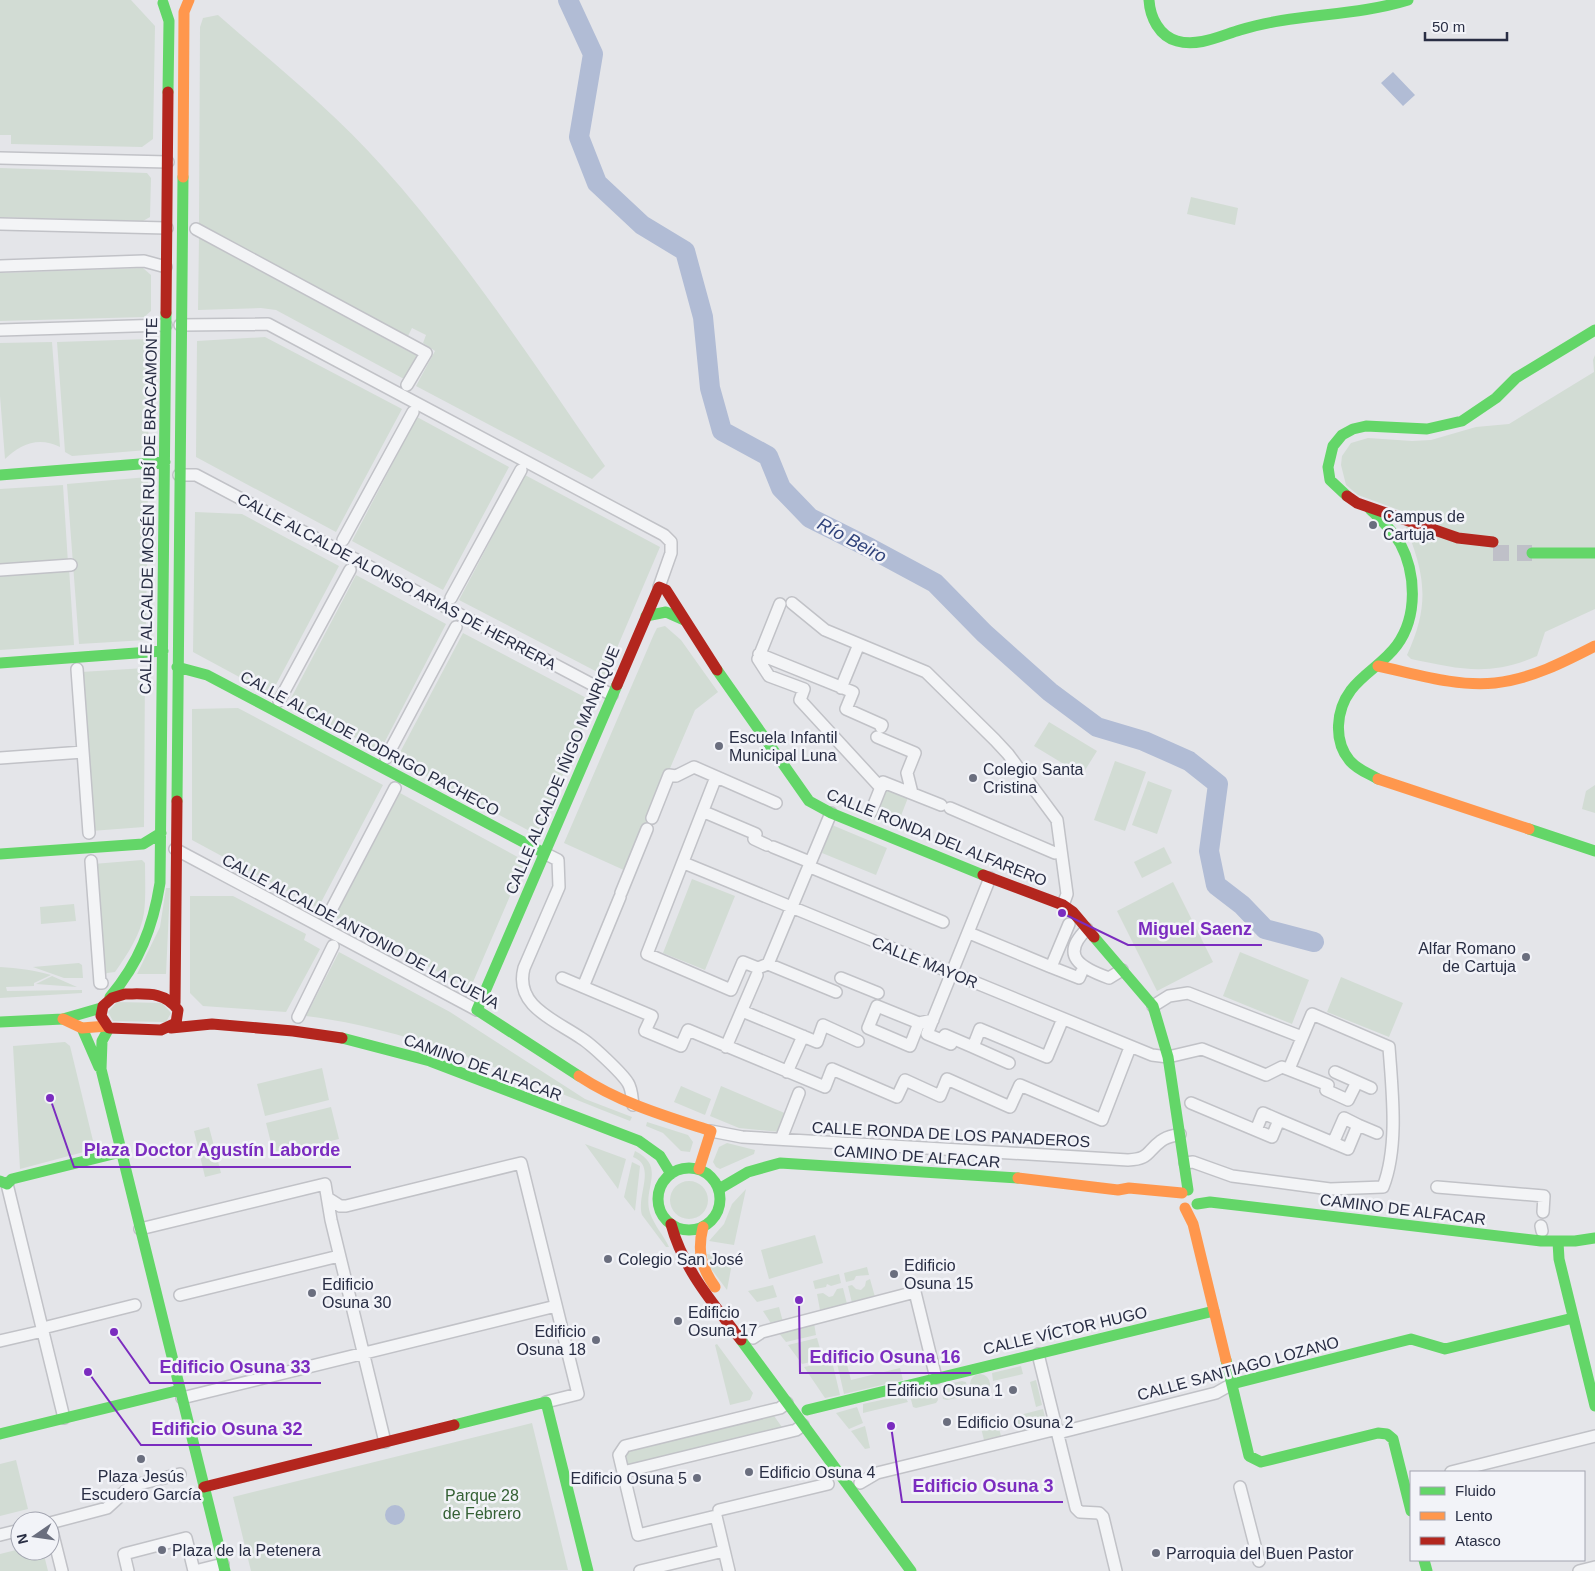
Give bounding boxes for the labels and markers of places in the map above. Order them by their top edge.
place label: Campus de Cartuja [1383,508,1465,543]
marker: Campus de Cartuja [1367,519,1379,531]
place label: Escuela Infantil Municipal Luna [729,729,838,764]
marker: Escuela Infantil Municipal Luna [713,740,725,752]
place label: Colegio Santa Cristina [983,761,1084,796]
marker: Colegio Santa Cristina [967,772,979,784]
callout: Miguel Saenz [1128,912,1262,945]
place label: Alfar Romano de Cartuja [1418,940,1516,975]
marker: Alfar Romano de Cartuja [1520,951,1532,963]
callout: Plaza Doctor Agustín Laborde [74,1134,351,1167]
place label: Colegio San José [618,1251,744,1268]
marker: Colegio San José [602,1253,614,1265]
place label: Edificio Osuna 15 [904,1257,973,1292]
marker: Edificio Osuna 15 [888,1268,900,1280]
place label: Edificio Osuna 30 [322,1276,391,1311]
marker: Edificio Osuna 30 [306,1287,318,1299]
place label: Edificio Osuna 17 [688,1304,757,1339]
marker: Edificio Osuna 17 [672,1315,684,1327]
place label: Edificio Osuna 18 [517,1323,586,1358]
marker: Edificio Osuna 18 [590,1334,602,1346]
callout: Edificio Osuna 16 [800,1340,971,1373]
callout: Edificio Osuna 33 [150,1350,321,1383]
place label: Edificio Osuna 1 [886,1382,1003,1399]
marker: Edificio Osuna 1 [1007,1384,1019,1396]
callout: Edificio Osuna 32 [141,1412,312,1445]
place label: Edificio Osuna 2 [957,1414,1074,1431]
marker: Edificio Osuna 2 [941,1416,953,1428]
marker: Plaza Jesús Escudero García [135,1453,147,1465]
place label: Edificio Osuna 4 [759,1464,876,1481]
marker: Edificio Osuna 4 [743,1466,755,1478]
place label: Plaza Jesús Escudero García [81,1468,201,1503]
callout: Edificio Osuna 3 [902,1469,1063,1502]
place label: Edificio Osuna 5 [570,1470,687,1487]
marker: Edificio Osuna 5 [691,1472,703,1484]
place label: Plaza de la Petenera [172,1542,321,1559]
marker: Plaza de la Petenera [156,1544,168,1556]
place label: Parroquia del Buen Pastor [1166,1545,1354,1562]
marker: Parroquia del Buen Pastor [1150,1547,1162,1559]

